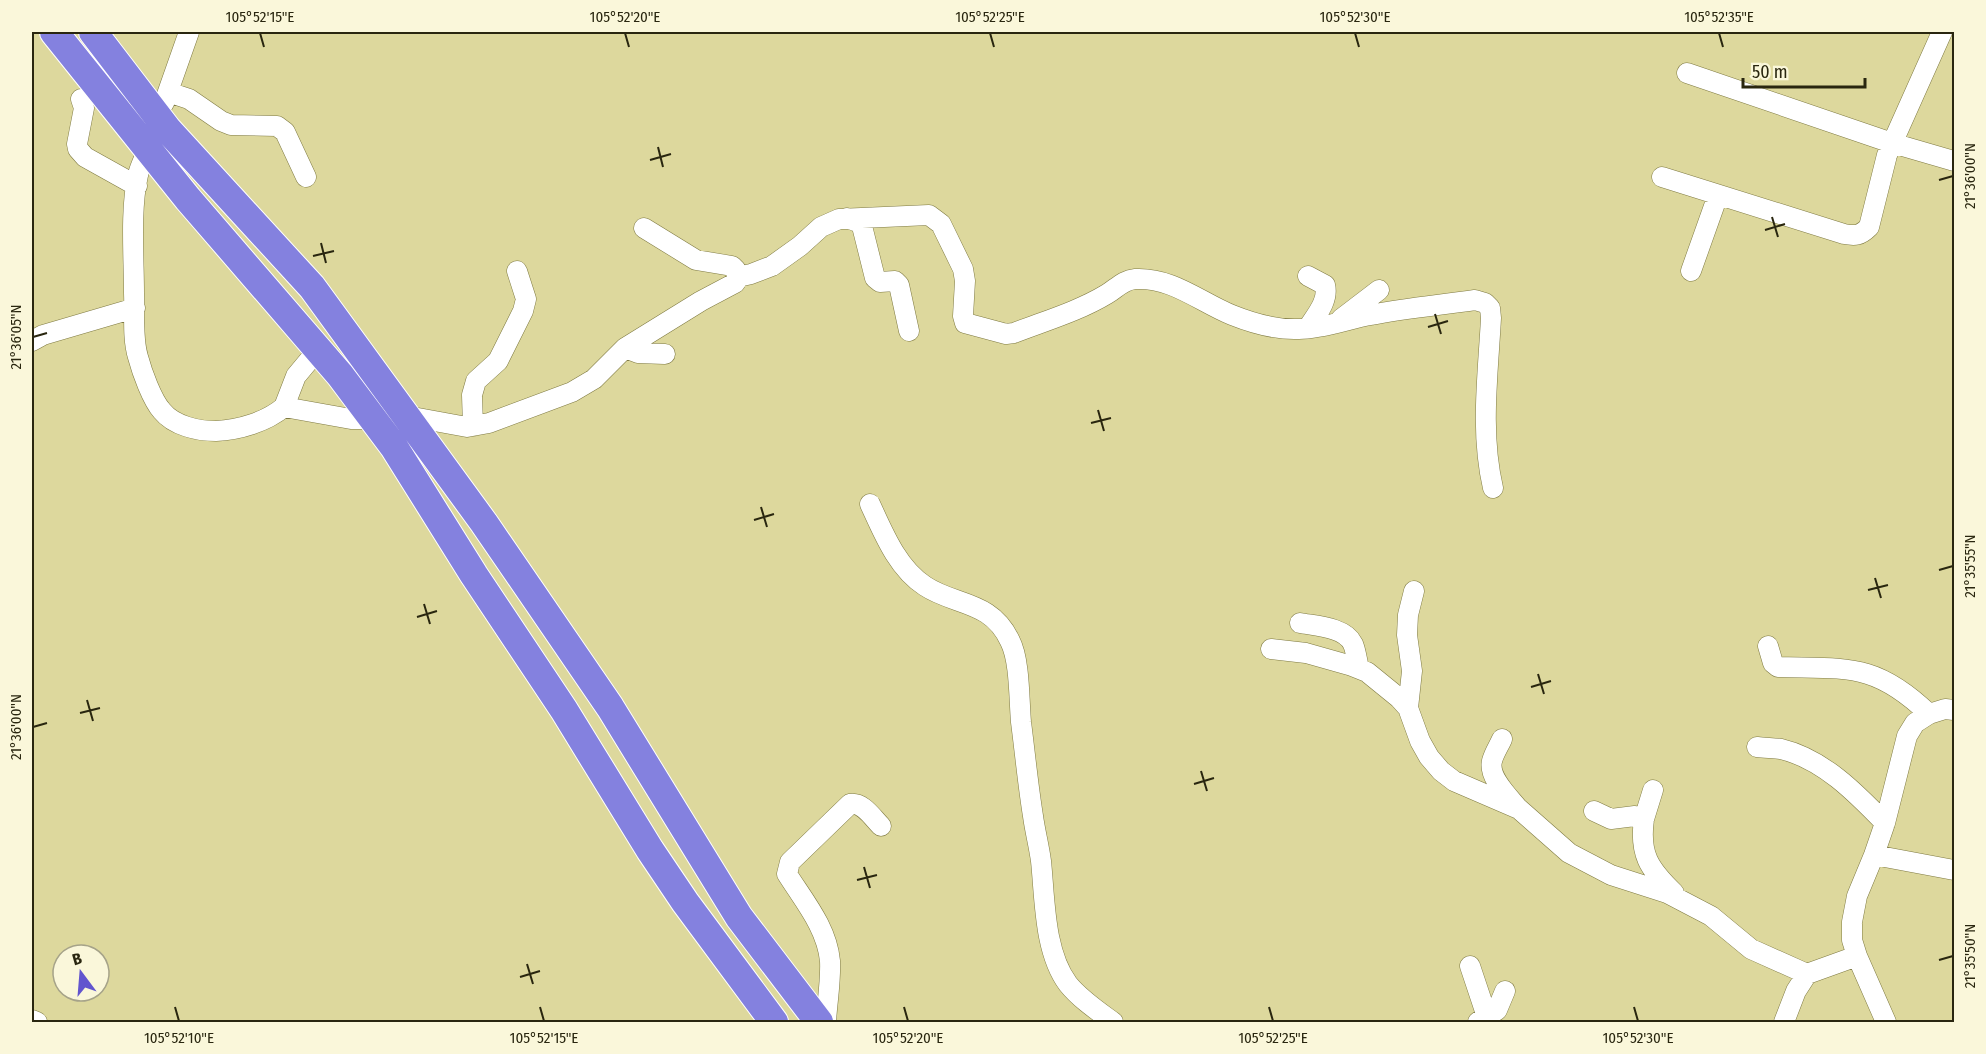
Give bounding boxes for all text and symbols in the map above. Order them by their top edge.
text: 105°52'15"E [226,8,294,26]
text: 105°52'20"E [590,8,660,26]
text: 105°52'25"E [955,8,1025,26]
text: 105°52'30"E [1320,8,1390,26]
text: 105°52'35"E [1684,8,1754,26]
scale bar [1743,51,1864,89]
text: 50 m [1752,61,1788,83]
text: 21°36'00"N [1961,143,1979,209]
text: 21°36'05"N [7,305,25,369]
text: 21°35'55"N [1961,534,1979,598]
text: 21°36'00"N [7,694,25,760]
text: 21°35'50"N [1961,924,1979,988]
north arrow [51,943,111,1003]
text: B [70,949,84,969]
text: 105°52'10"E [144,1029,214,1047]
text: 105°52'15"E [510,1029,578,1047]
text: 105°52'20"E [873,1029,943,1047]
text: 105°52'25"E [1238,1029,1308,1047]
text: 105°52'30"E [1603,1029,1673,1047]

